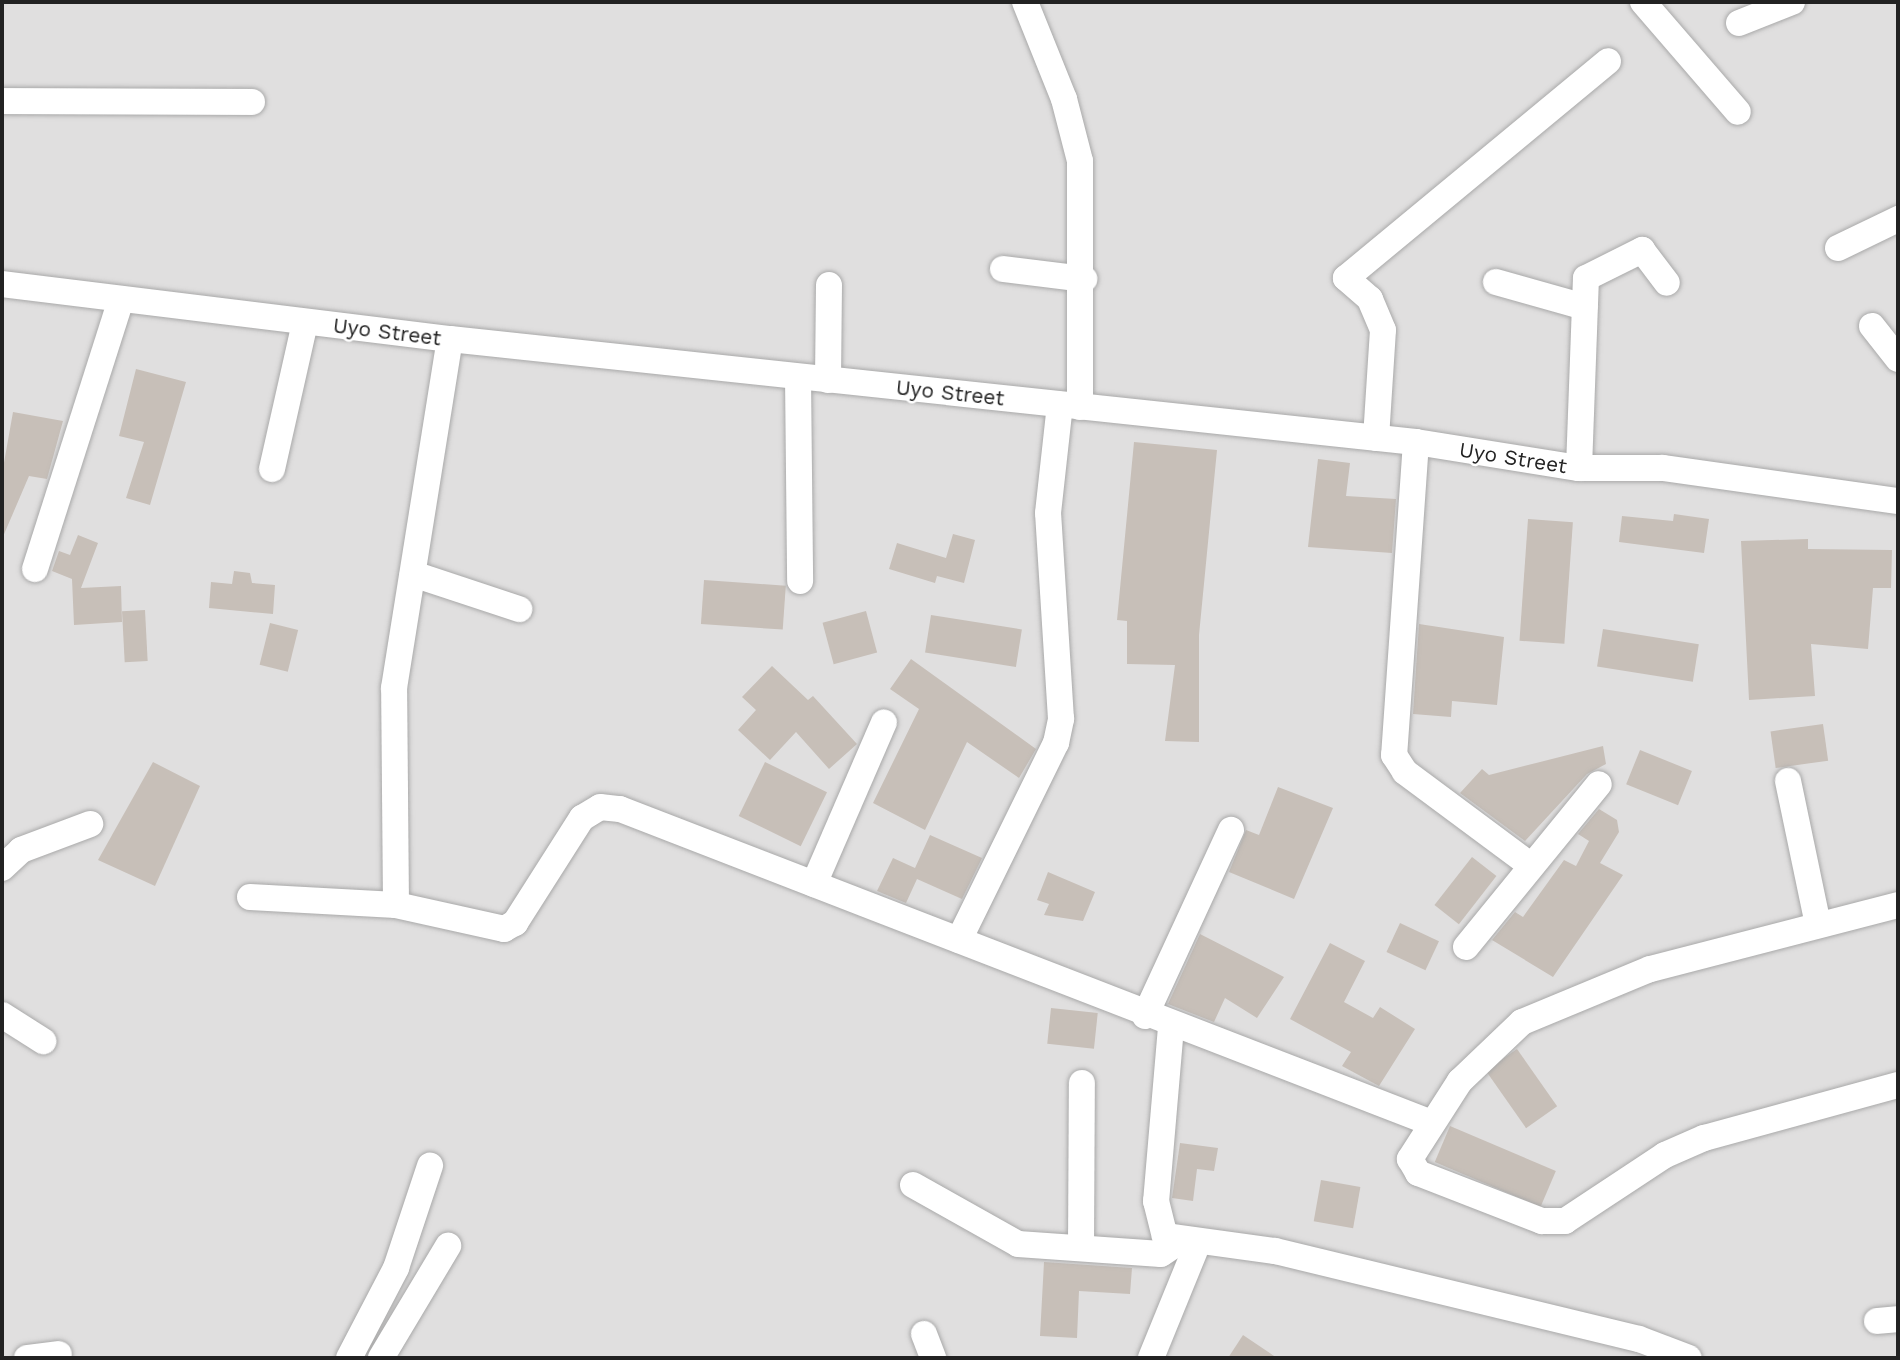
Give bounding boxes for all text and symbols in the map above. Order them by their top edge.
street label: Uyo Street [332,313,442,351]
street label: Uyo Street [895,375,1005,411]
street label: Uyo Street [1457,437,1569,479]

